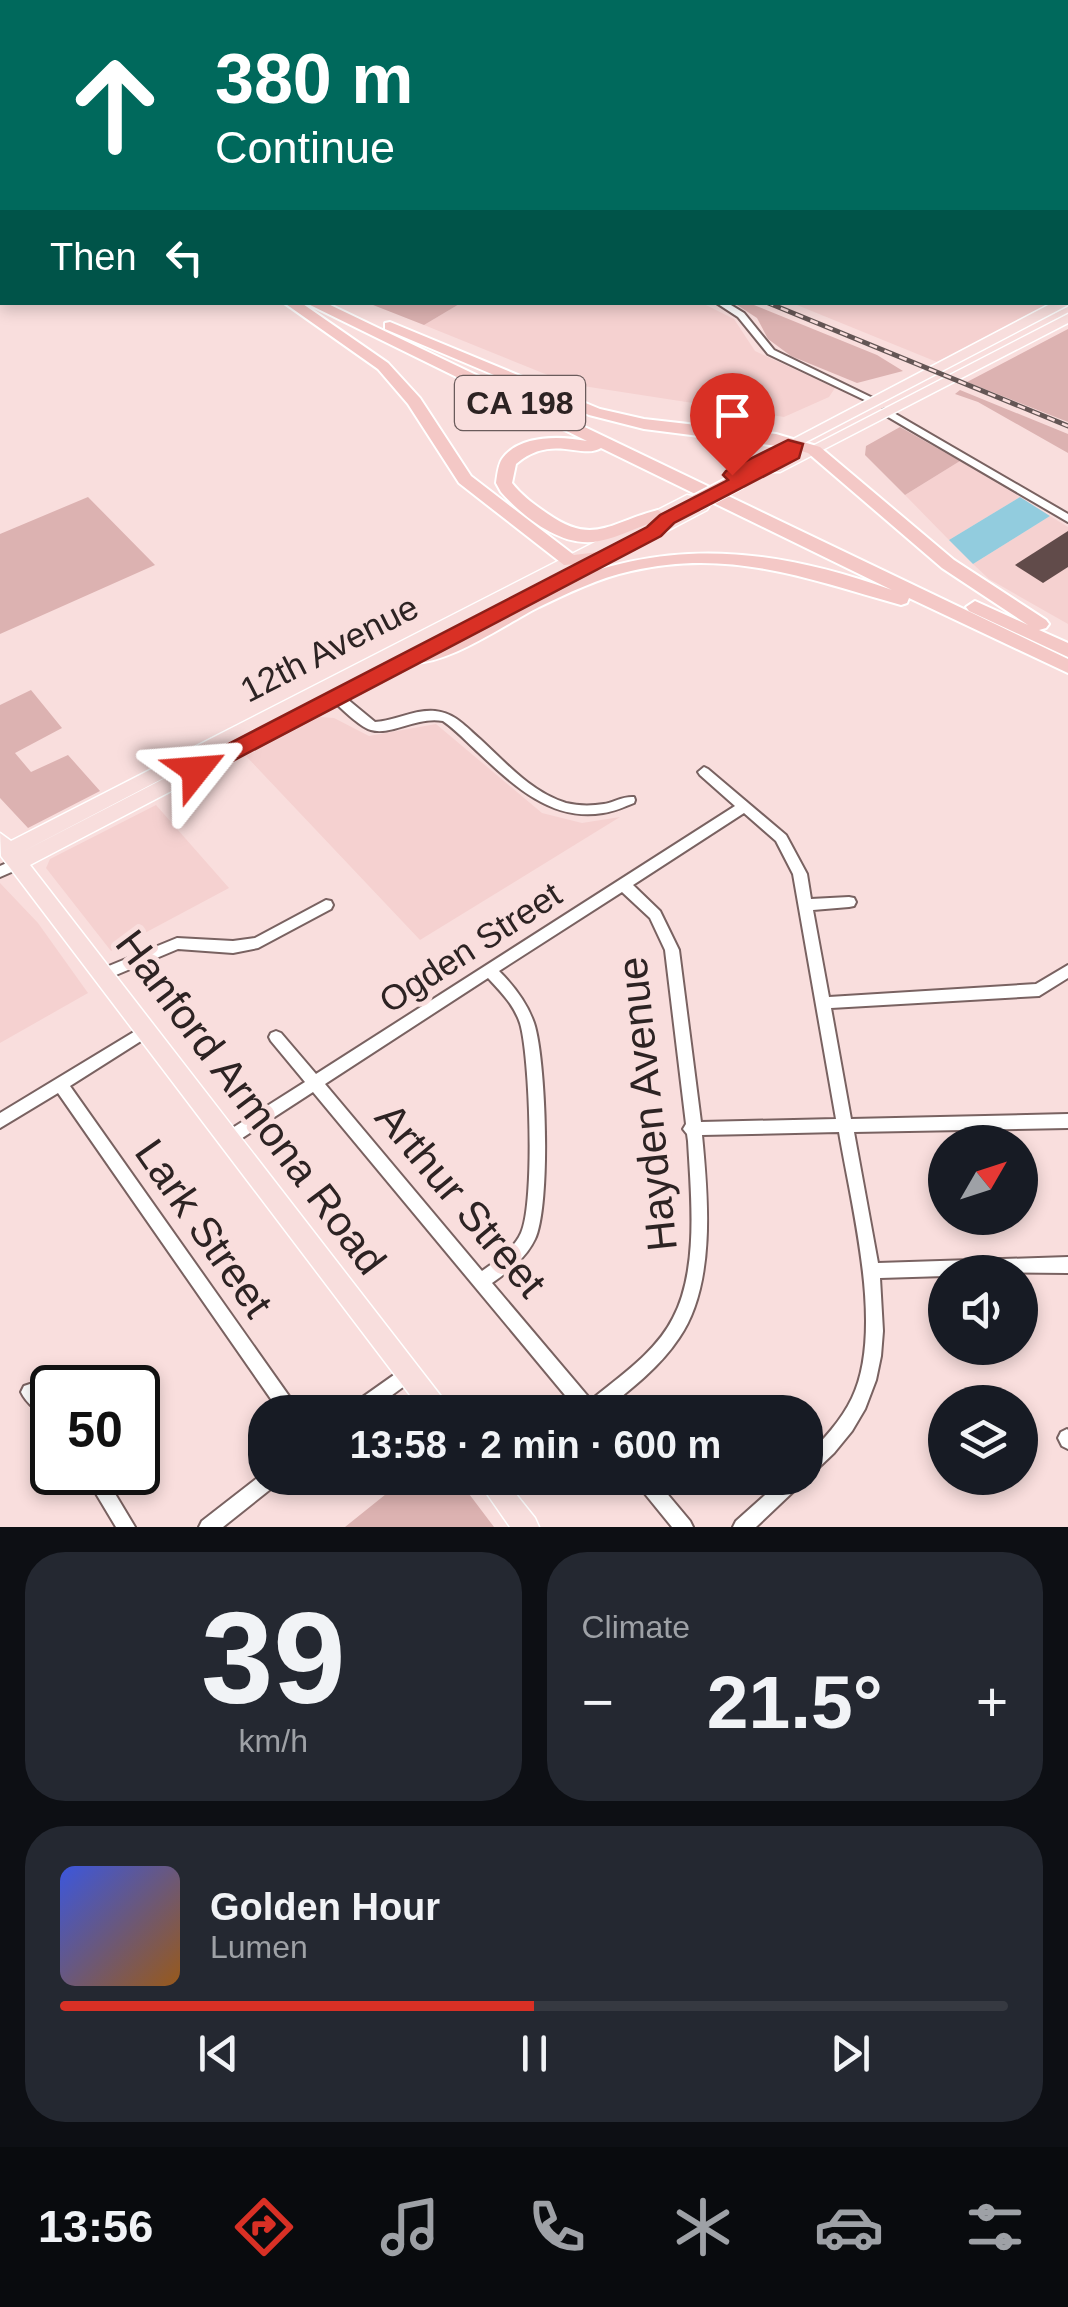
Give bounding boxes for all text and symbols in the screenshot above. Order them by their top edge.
icon: ahead [50,40,180,170]
text: 380 m [215,40,413,118]
text: Continue [215,122,395,173]
icon: left [157,230,212,285]
text: Then [50,236,137,278]
pin [690,373,775,476]
road number: CA 198 [455,376,585,430]
icon: arrive [705,388,760,443]
street label: 12th Avenue [234,587,424,709]
position arrow [144,718,248,822]
street label: Ogden Street [372,874,568,1020]
street label: Hanford Armona Road [106,921,396,1283]
street label: Hayden Avenue [608,954,686,1254]
street label: Arthur Street [366,1094,556,1307]
north arrow [928,1125,1038,1235]
map controls [928,1125,1038,1495]
street label: Lark Street [126,1130,282,1326]
button: sound [928,1255,1038,1365]
speed limit sign: 50 [30,1365,160,1495]
button: layers [928,1385,1038,1495]
text: 13:58 · 2 min · 600 m [350,1424,721,1466]
text: 39 [201,1585,346,1731]
text: Climate [582,1609,690,1645]
text: 21.5° [707,1660,883,1744]
text: − [582,1671,614,1733]
text: + [976,1671,1008,1733]
text: km/h [239,1723,308,1759]
text: Golden Hour [210,1886,440,1928]
text: Lumen [210,1929,308,1965]
icon: previous [191,2026,246,2081]
icon: pause [507,2026,562,2081]
icon: next [823,2026,878,2081]
icon: directions [229,2192,299,2262]
icon: music [375,2192,445,2262]
icon: phone [522,2192,592,2262]
icon: climate [668,2192,738,2262]
icon: car [814,2192,884,2262]
icon: filters [960,2192,1030,2262]
text: 13:56 [38,2201,153,2252]

